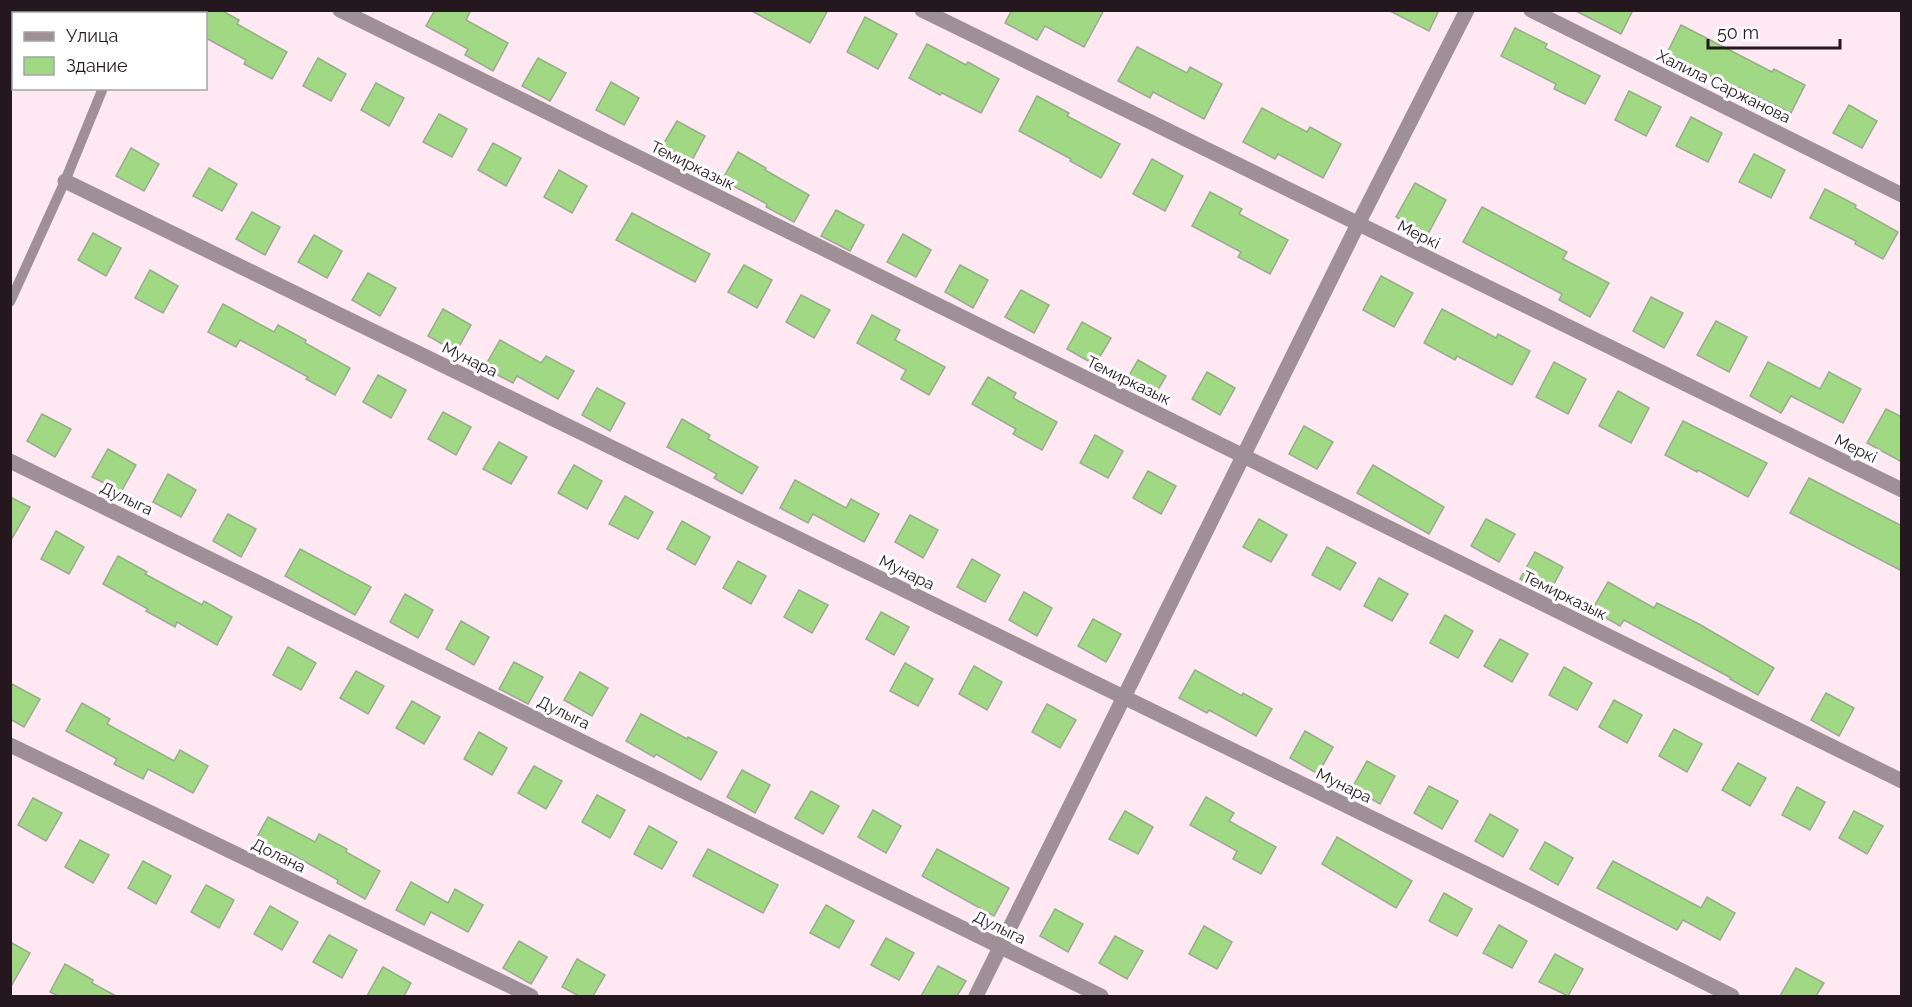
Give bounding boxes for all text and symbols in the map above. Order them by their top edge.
legend [12,12,207,90]
scale bar [1708,12,1840,50]
text: 50 m [1717,22,1759,43]
text: Улица [66,25,118,46]
street label: Халила Саржанова [1654,46,1794,127]
text: Здание [66,55,128,76]
street label: Темирказык [647,137,738,194]
street label: Меркі [1394,216,1443,253]
street label: Мунара [439,338,501,381]
street label: Темирказык [1083,352,1174,409]
street label: Меркі [1831,430,1880,467]
street label: Дулыга [98,478,156,519]
street label: Мунара [876,551,938,594]
street label: Темирказык [1519,567,1610,624]
street label: Дулыга [535,692,593,733]
street label: Мунара [1313,764,1375,807]
street label: Долана [249,834,309,877]
street label: Дулыга [971,907,1029,948]

